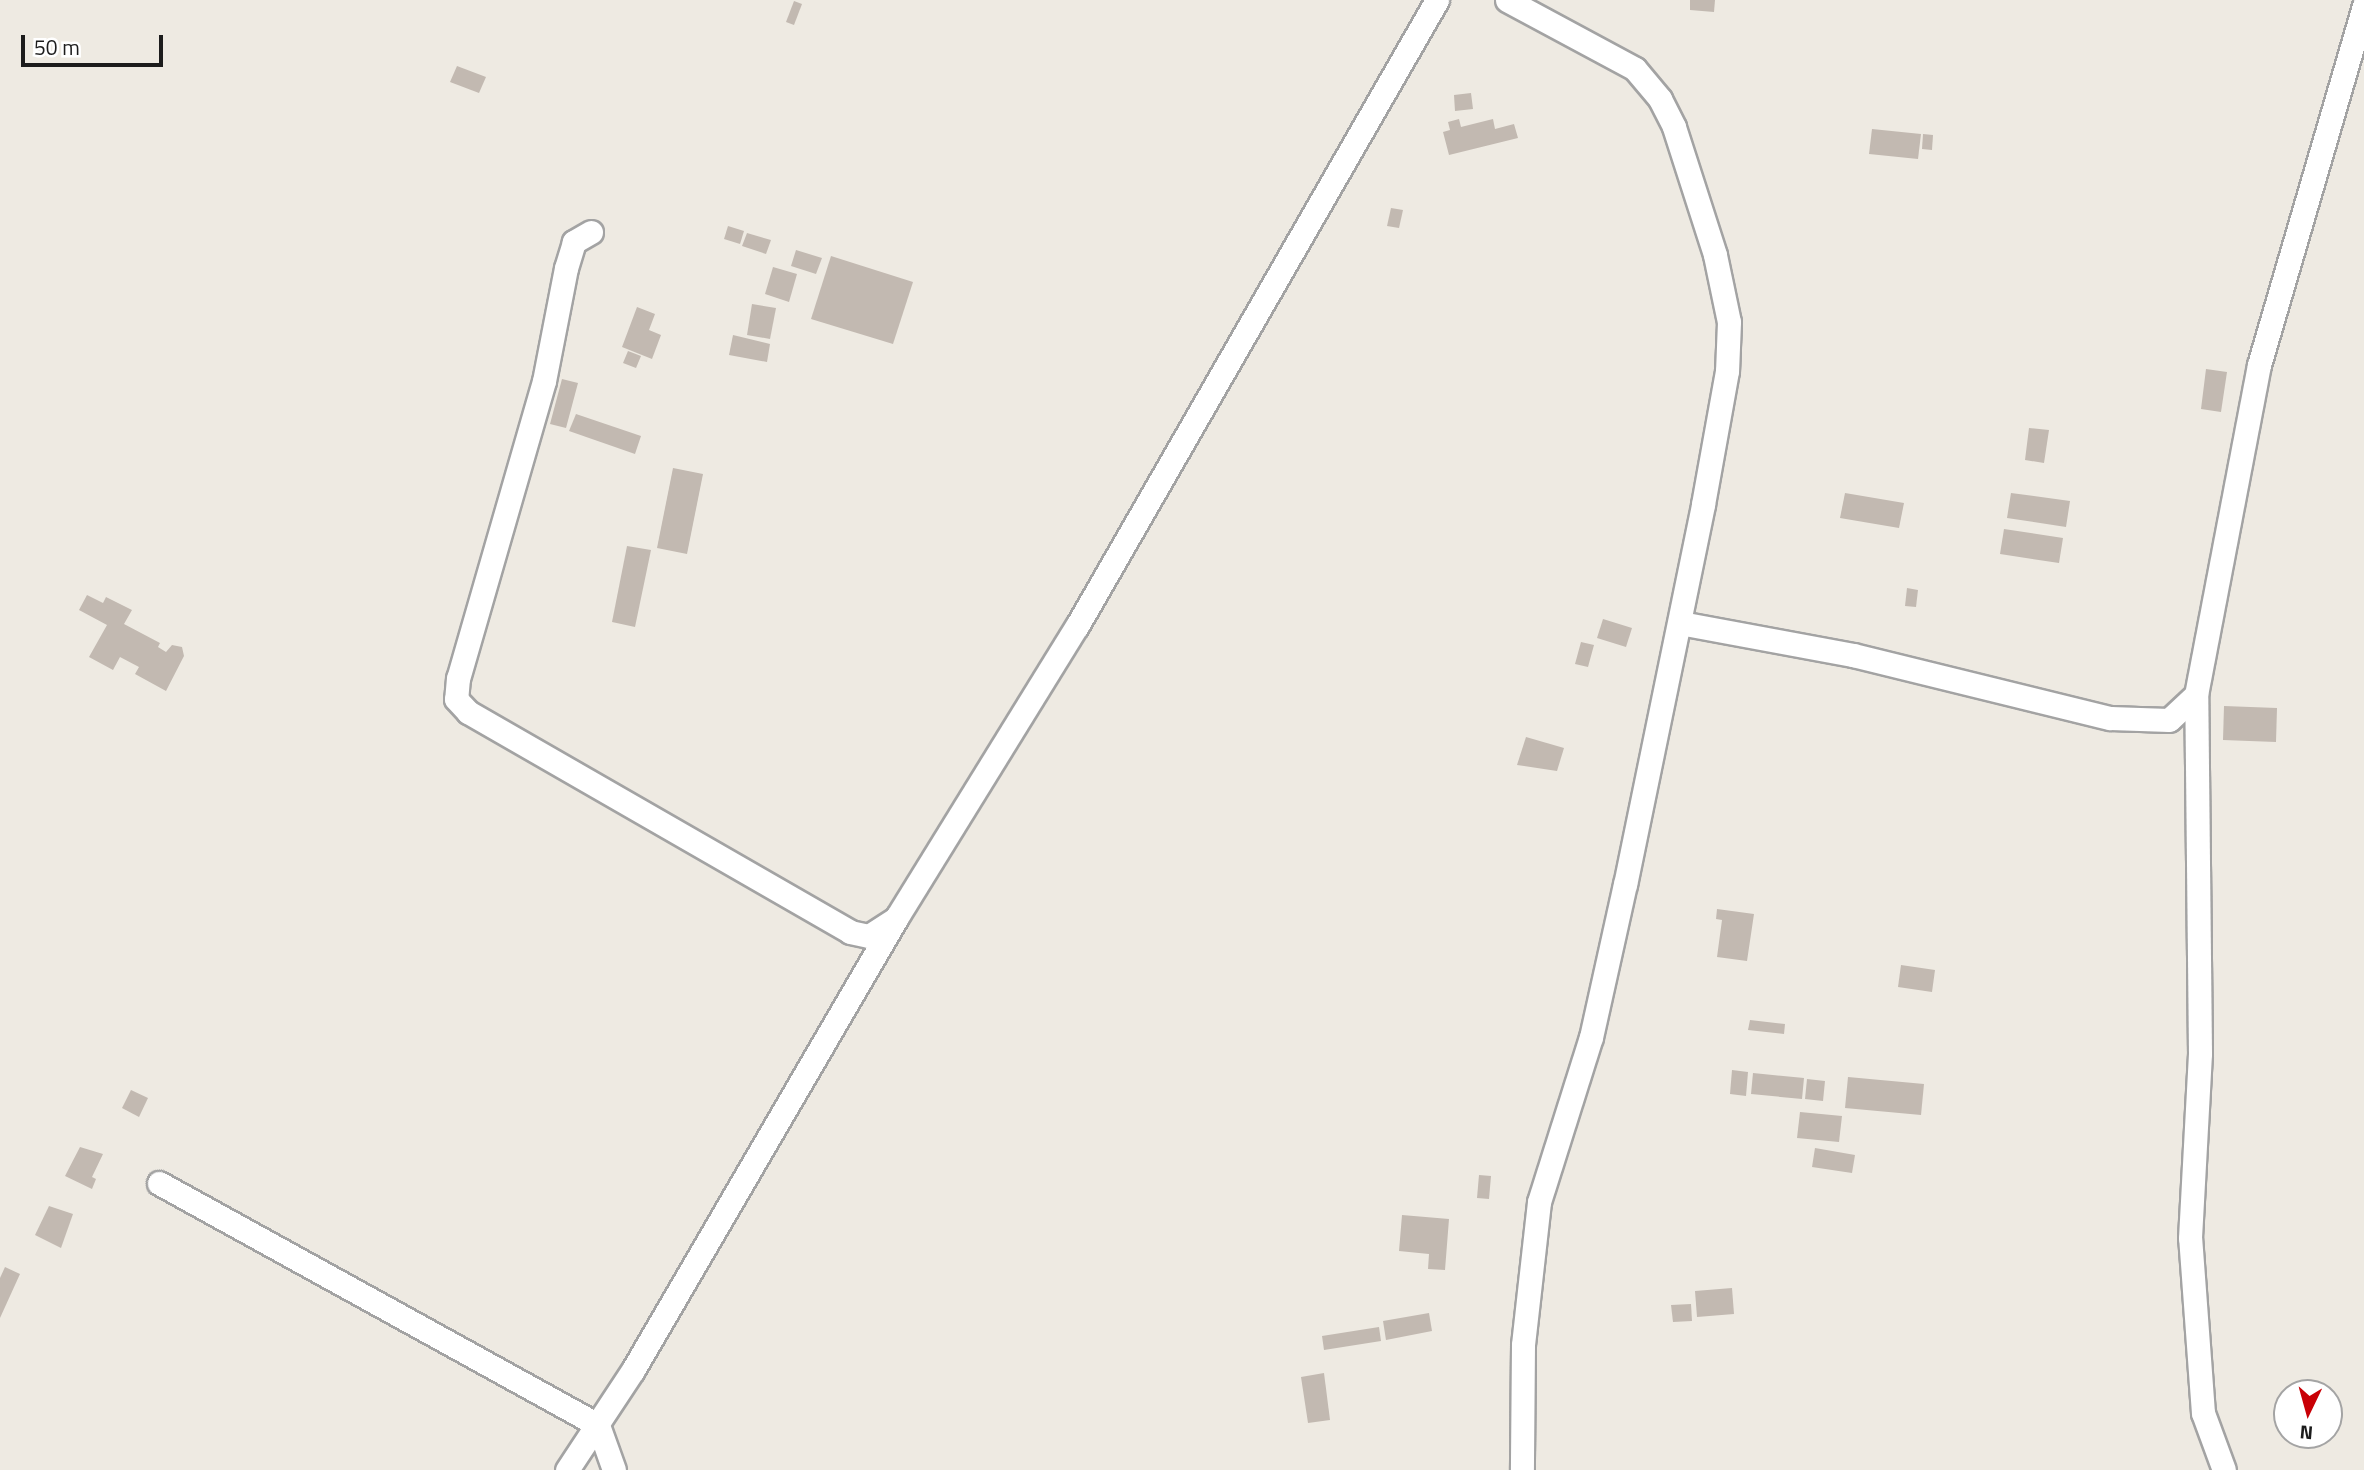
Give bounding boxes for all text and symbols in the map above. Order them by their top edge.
scale bar [24,21,166,65]
text: 50 m [34,31,80,63]
north arrow [2273,1379,2343,1449]
text: N [2298,1418,2314,1448]

